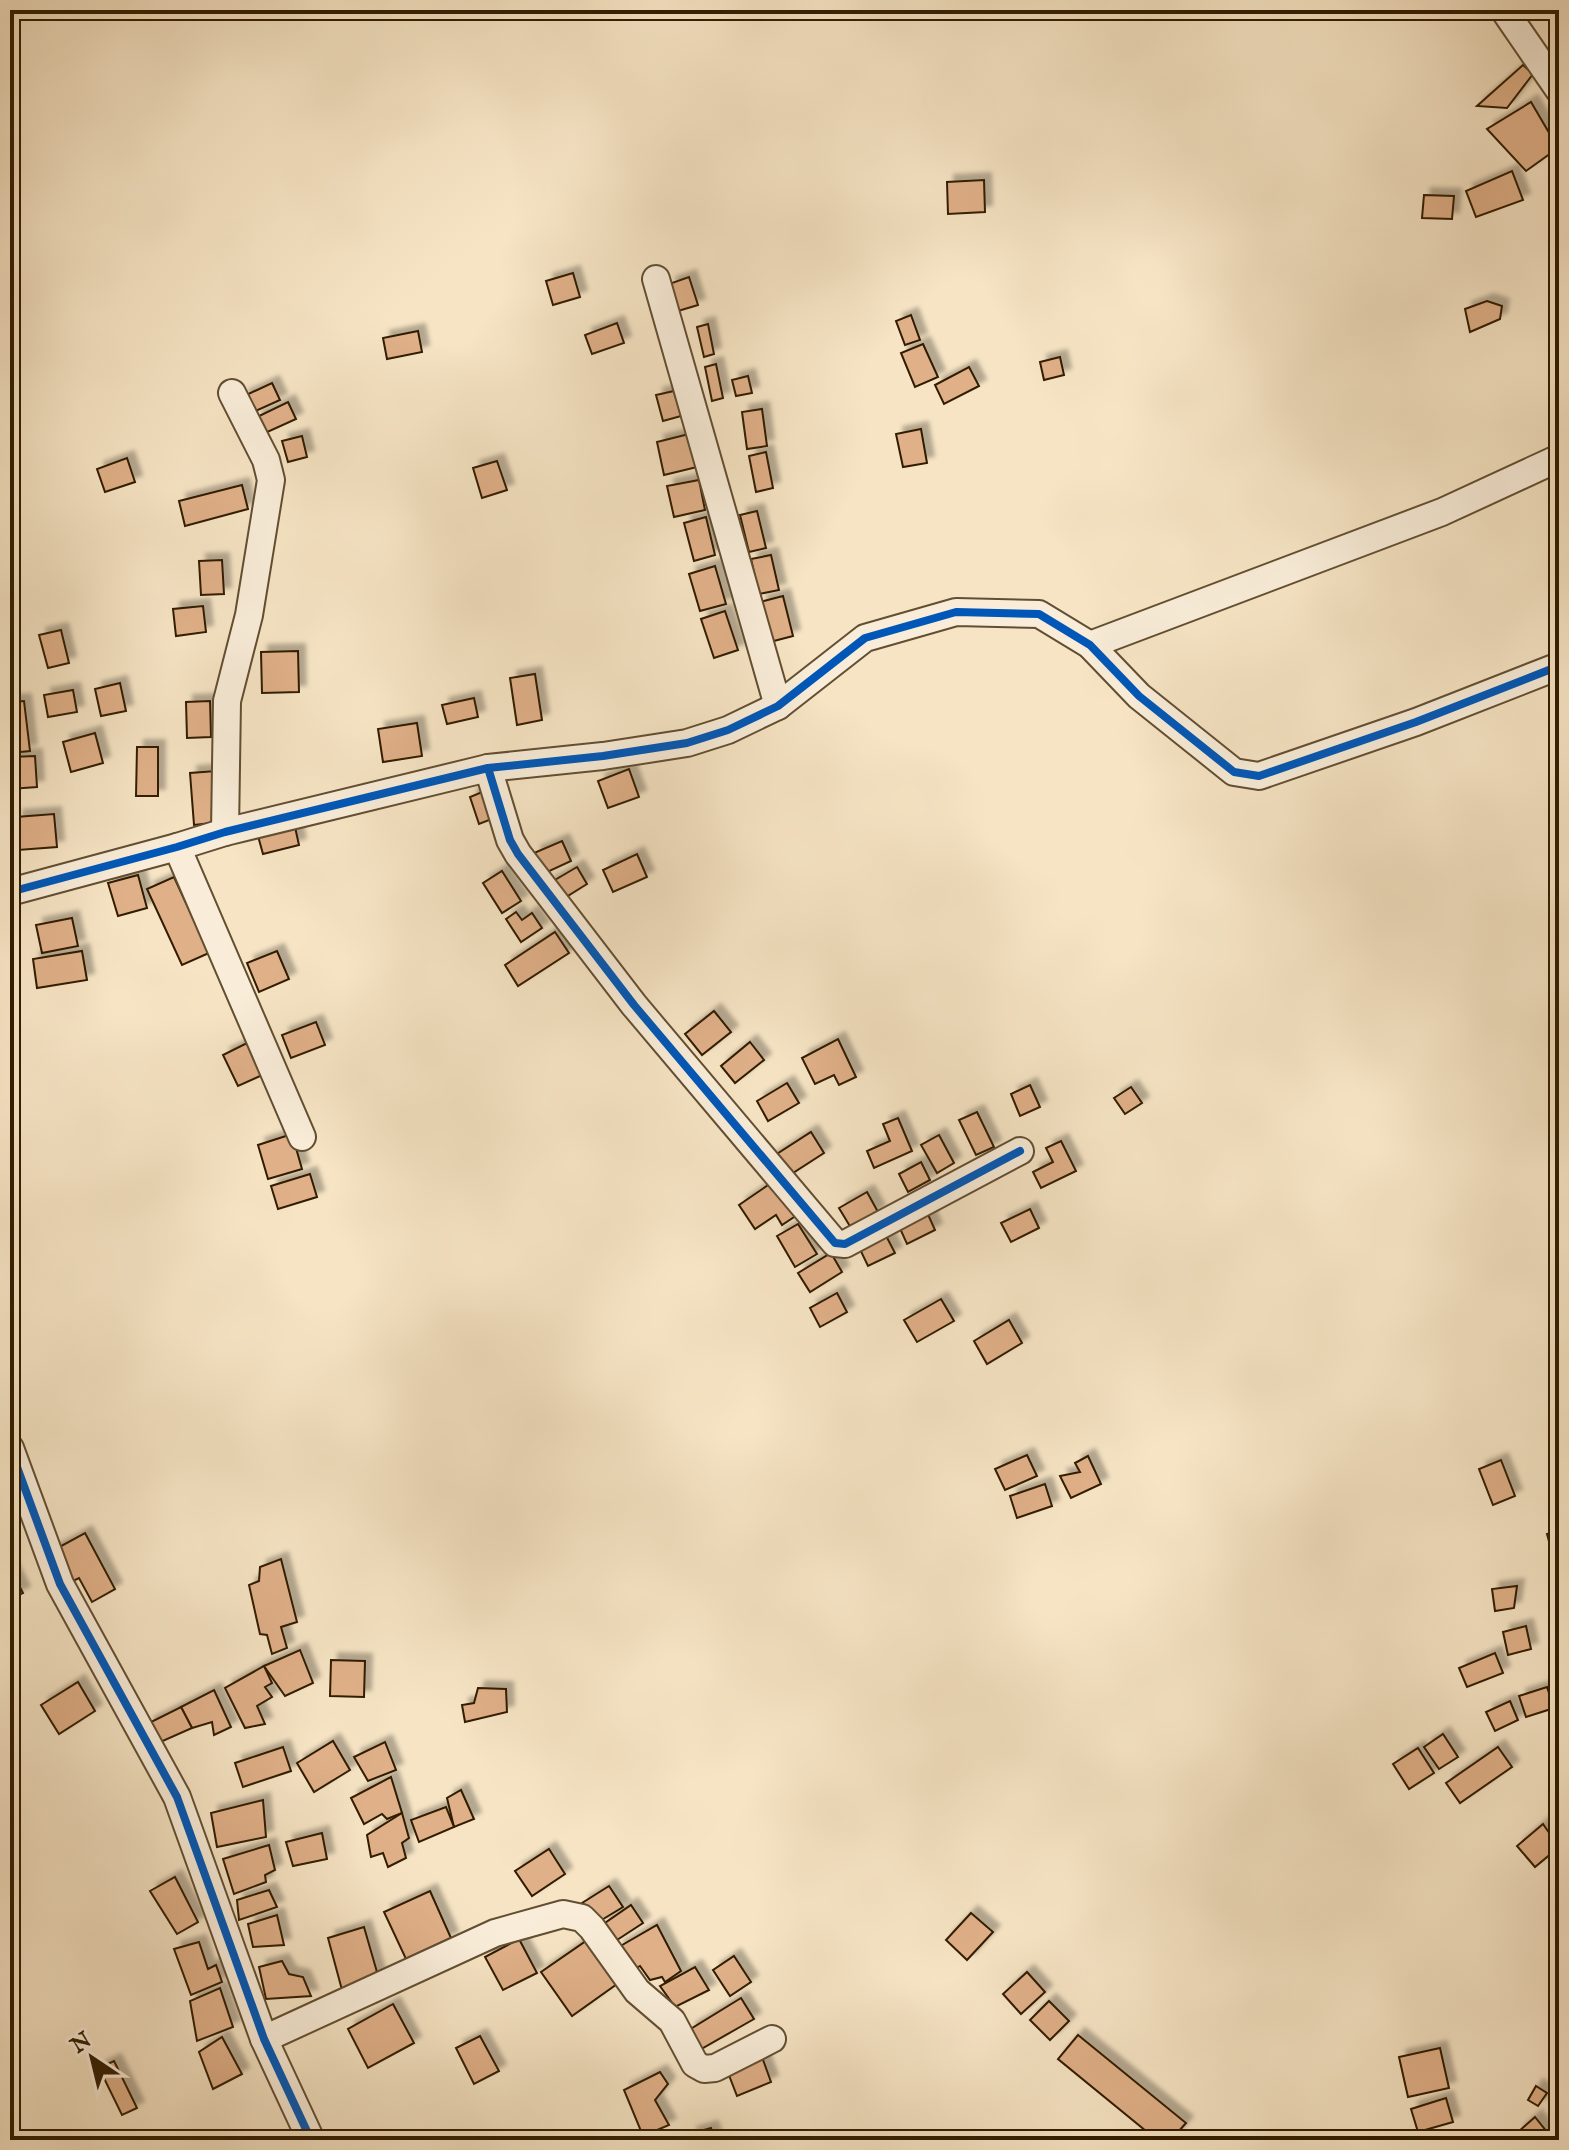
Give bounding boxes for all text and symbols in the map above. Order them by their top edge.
north arrow [52,2018,132,2098]
text: N [65,2026,98,2061]

